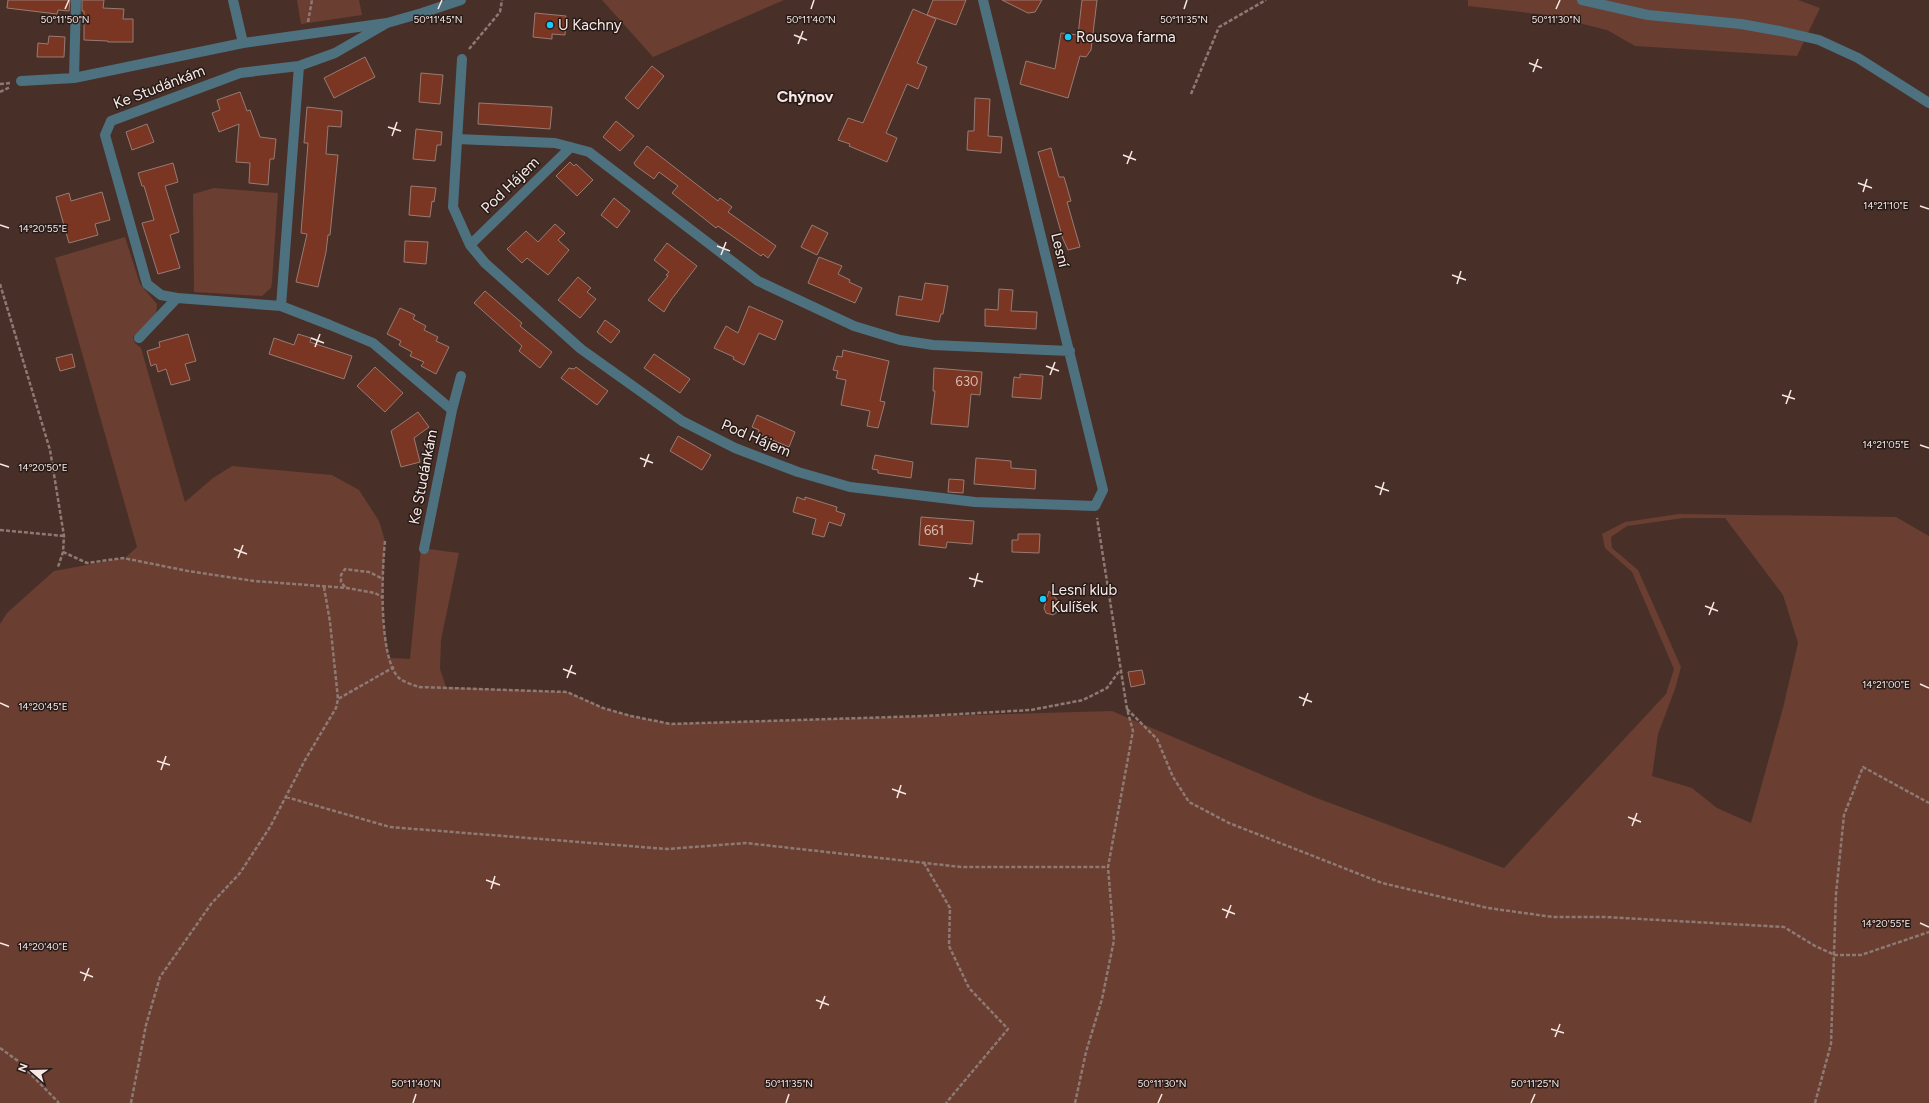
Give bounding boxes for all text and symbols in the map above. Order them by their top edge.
text: 50°11'50"N [40,13,90,26]
text: 50°11'45"N [413,13,463,26]
text: 50°11'40"N [786,13,836,26]
text: 50°11'35"N [1160,13,1208,26]
text: 50°11'30"N [1532,13,1580,26]
place label: U Kachny [558,16,622,34]
marker: U Kachny [545,20,555,30]
place label: Rousova farma [1076,28,1176,46]
marker: Rousova farma [1063,32,1073,42]
street label: Ke Studánkám [111,61,207,113]
district label: Chýnov [777,87,833,106]
street label: Pod Hájem [477,153,543,217]
text: 14°21'10"E [1863,199,1909,212]
text: 14°20'55"E [19,222,67,235]
street label: Lesní [1047,231,1073,271]
house number: 630 [956,374,978,389]
street label: Pod Hájem [719,415,793,461]
street label: Ke Studánkám [405,428,441,526]
text: 14°21'05"E [1862,438,1910,451]
text: 14°20'50"E [18,461,68,474]
house number: 661 [924,523,944,538]
place label: Lesní klub Kulíšek [1051,581,1117,616]
marker: Lesní klub Kulíšek [1038,594,1048,604]
text: 14°21'00"E [1862,678,1910,691]
text: 14°20'45"E [18,700,68,713]
text: 14°20'55"E [1862,917,1910,930]
text: 14°20'40"E [18,940,68,953]
north arrow [12,1051,52,1091]
text: N [16,1062,31,1074]
text: 50°11'40"N [391,1077,441,1090]
text: 50°11'35"N [765,1077,813,1090]
text: 50°11'30"N [1138,1077,1186,1090]
text: 50°11'25"N [1511,1077,1559,1090]

